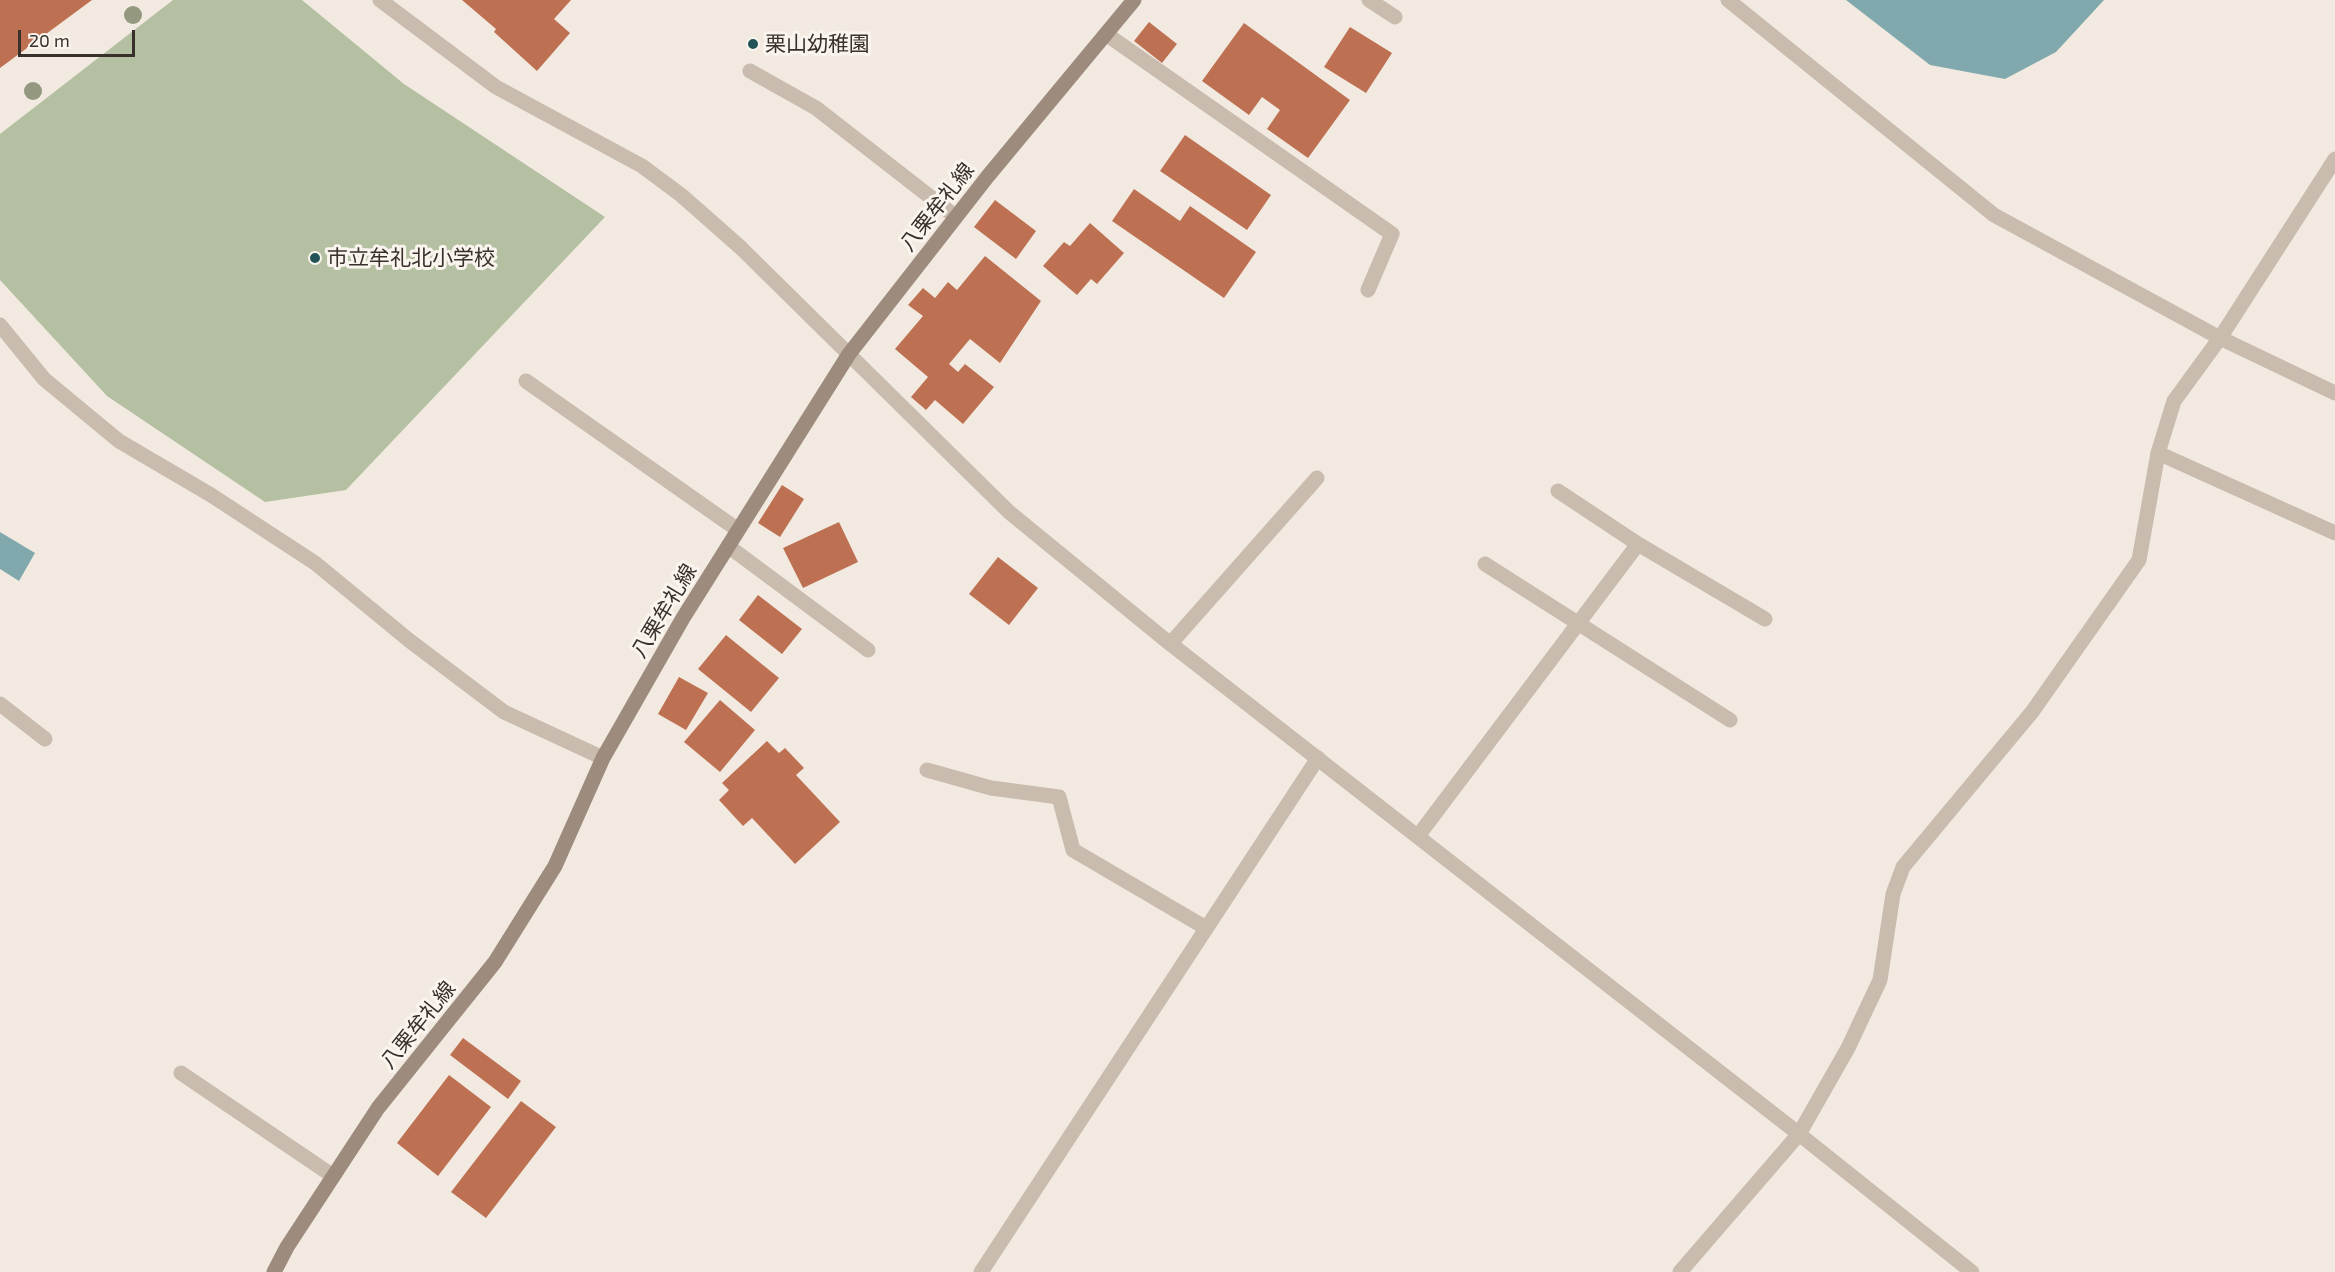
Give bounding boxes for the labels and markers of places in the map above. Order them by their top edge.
place label: 栗山幼稚園 [765,31,870,57]
marker: 栗山幼稚園 [746,37,760,51]
place label: 市立牟礼北小学校 [327,245,495,271]
marker: 市立牟礼北小学校 [308,251,322,265]

